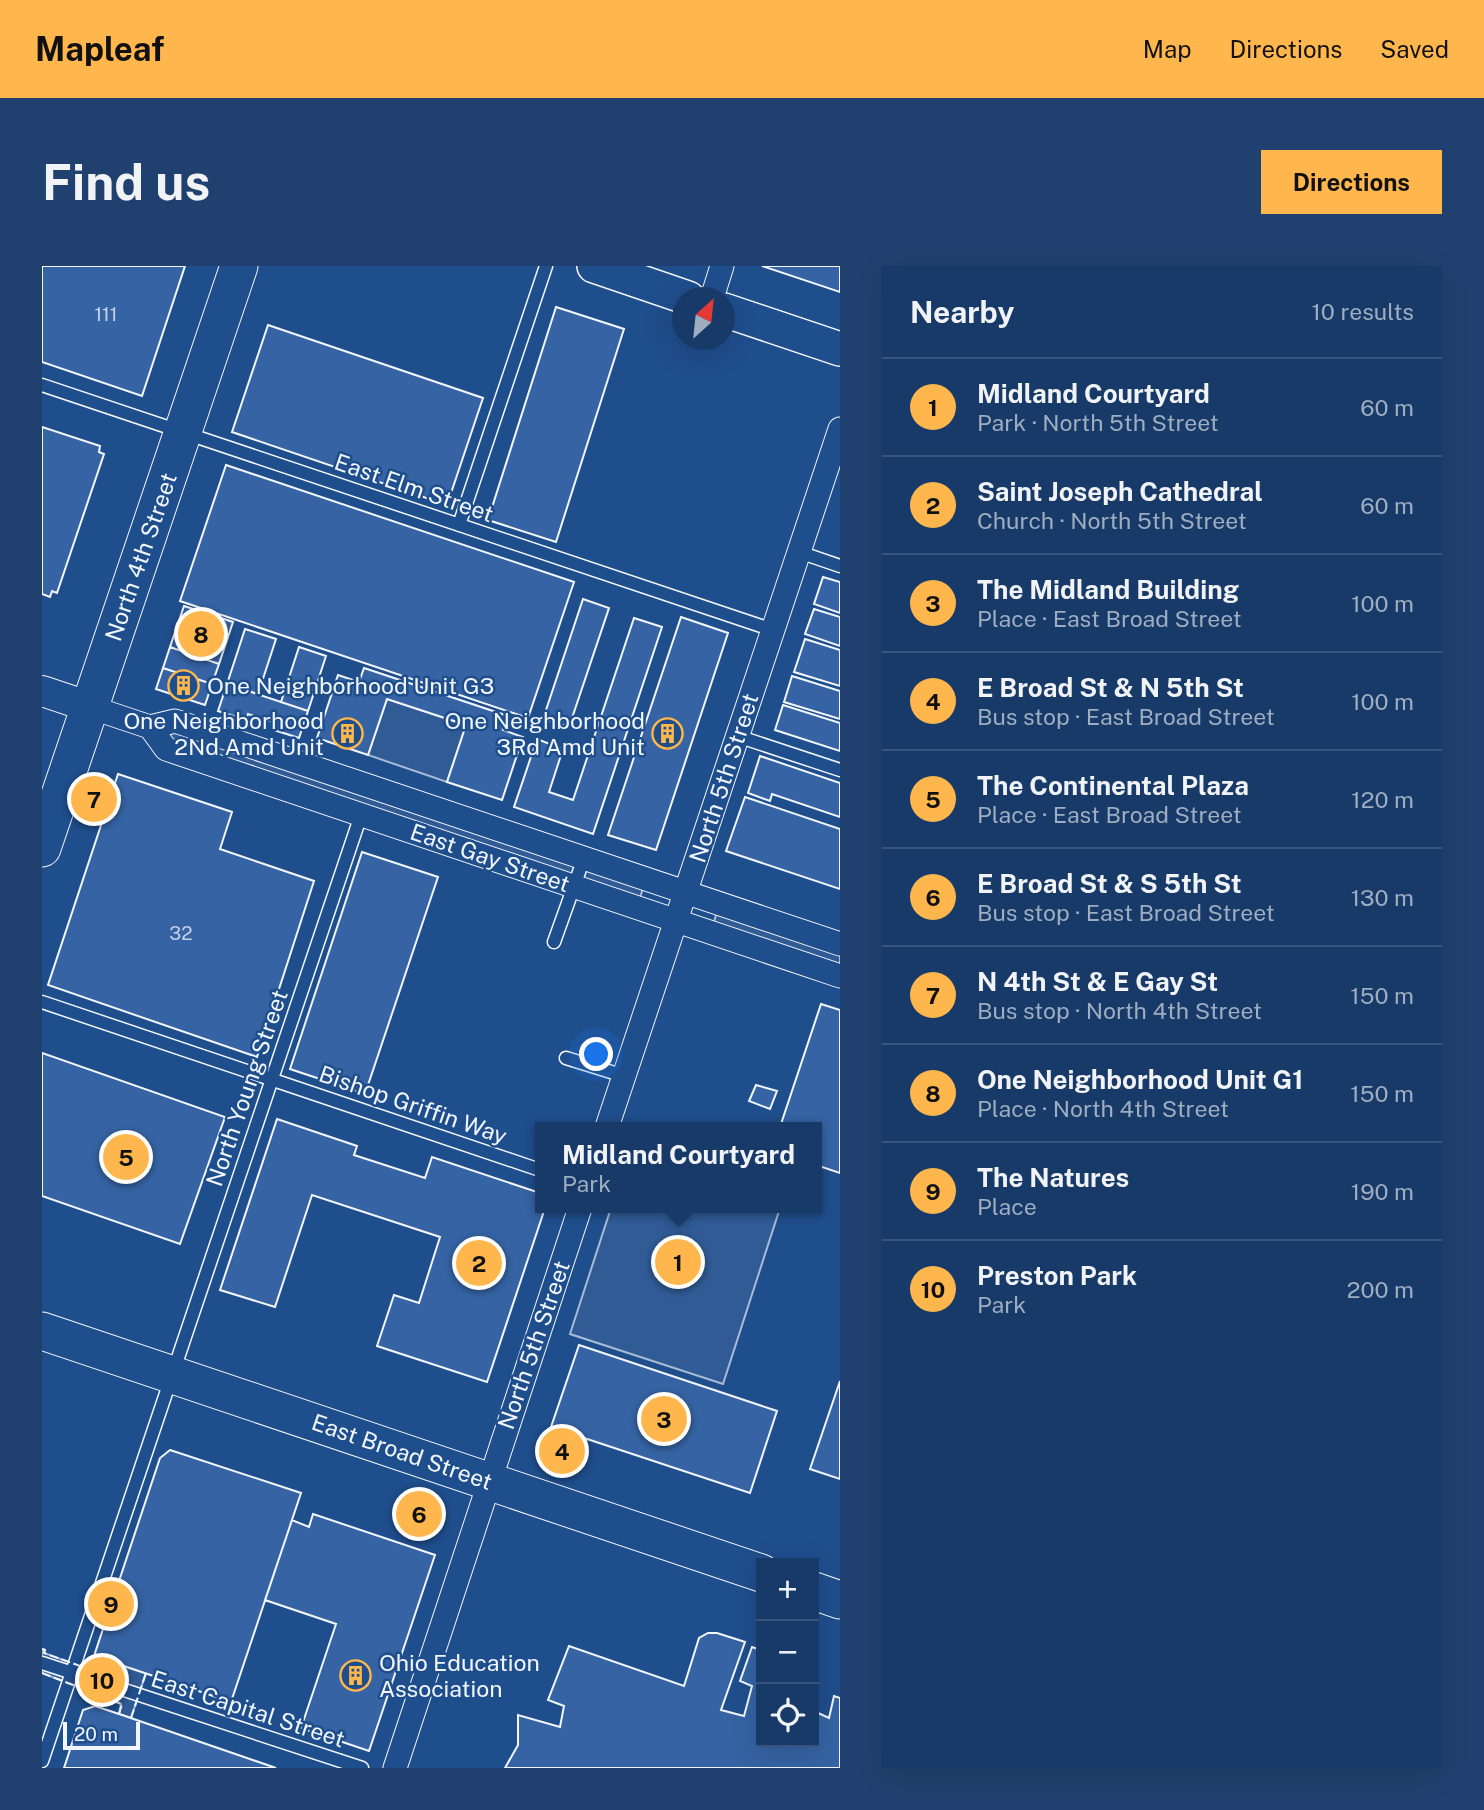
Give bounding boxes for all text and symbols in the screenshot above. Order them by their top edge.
text: Mapleaf [35,30,164,68]
text: Map [1143,35,1192,63]
text: Directions [1230,35,1342,63]
text: Saved [1380,35,1449,63]
button: Directions [1261,150,1442,214]
text: Find us [42,153,210,211]
north arrow [672,287,735,350]
text: Nearby [910,294,1014,330]
text: 10 results [1311,298,1414,325]
house number: 111 [94,303,118,325]
text: Midland Courtyard [977,378,1210,409]
text: 1 [928,394,938,421]
text: 60 m [1360,394,1414,421]
text: Park · North 5th Street [977,409,1219,436]
street label: East Elm Street [331,448,497,527]
street label: North 4th Street [99,469,182,644]
text: Saint Joseph Cathedral [977,476,1263,507]
text: 2 [926,492,940,519]
text: 60 m [1360,492,1414,519]
text: Church · North 5th Street [977,507,1247,534]
text: The Midland Building [977,574,1239,605]
text: 3 [925,590,941,617]
text: 100 m [1351,590,1414,617]
text: Place · East Broad Street [977,605,1242,632]
pin: 8 [178,608,224,660]
building icon: One Neighborhood Unit G3 [167,669,201,703]
place label: One Neighborhood Unit G3 [207,672,494,699]
text: E Broad St & N 5th St [977,672,1244,703]
text: 4 [925,688,941,715]
text: 100 m [1351,688,1414,715]
street label: North 5th Street [683,690,764,866]
text: Bus stop · East Broad Street [977,703,1275,730]
place label: One Neighborhood 2Nd Amd Unit [123,707,324,760]
place label: One Neighborhood 3Rd Amd Unit [444,707,645,760]
building icon: One Neighborhood 2Nd Amd Unit [330,717,364,751]
building icon: One Neighborhood 3Rd Amd Unit [651,717,685,751]
text: The Continental Plaza [977,770,1249,801]
pin: 7 [71,773,117,825]
text: 5 [925,786,941,813]
text: 120 m [1351,786,1414,813]
text: Place · East Broad Street [977,801,1242,828]
street label: East Gay Street [407,818,573,897]
text: E Broad St & S 5th St [977,868,1242,899]
text: 6 [925,884,941,911]
text: 130 m [1351,884,1414,911]
text: Bus stop · East Broad Street [977,899,1275,926]
house number: 32 [169,922,193,944]
text: N 4th St & E Gay St [977,966,1218,997]
text: 7 [926,982,940,1009]
text: 150 m [1350,982,1414,1009]
street label: North Young Street [200,986,293,1190]
text: Bus stop · North 4th Street [977,997,1262,1024]
your location [579,1037,613,1071]
street label: Bishop Griffin Way [316,1060,511,1149]
text: One Neighborhood Unit G1 [977,1064,1303,1095]
text: 8 [925,1080,941,1107]
text: 150 m [1350,1080,1414,1107]
text: Place · North 4th Street [977,1095,1229,1122]
popup [535,1122,822,1213]
pin: 5 [103,1131,149,1183]
text: Midland Courtyard [562,1139,795,1170]
text: The Natures [977,1162,1129,1193]
text: Park [562,1170,611,1197]
text: 9 [925,1178,941,1205]
text: 190 m [1351,1178,1414,1205]
text: Place [977,1193,1037,1220]
pin: 1 [655,1236,701,1288]
pin: 2 [456,1237,502,1289]
street label: North 5th Street [492,1257,575,1433]
text: Preston Park [977,1260,1137,1291]
text: 10 [921,1276,945,1303]
text: 200 m [1347,1276,1414,1303]
text: Park [977,1291,1026,1318]
pin: 3 [641,1393,687,1445]
street label: East Broad Street [308,1408,496,1495]
pin: 4 [539,1425,585,1477]
pin: 6 [396,1488,442,1540]
map controls [756,1558,819,1747]
button: + [756,1558,819,1621]
pin: 9 [88,1578,134,1630]
button: − [756,1621,819,1684]
place label: Ohio Education Association [379,1649,540,1702]
pin: 10 [79,1654,125,1706]
building icon: Ohio Education Association [339,1659,373,1693]
street label: East Capital Street [148,1665,348,1753]
button: locate [756,1684,819,1747]
scale bar [63,1719,140,1751]
text: 20 m [74,1723,118,1745]

